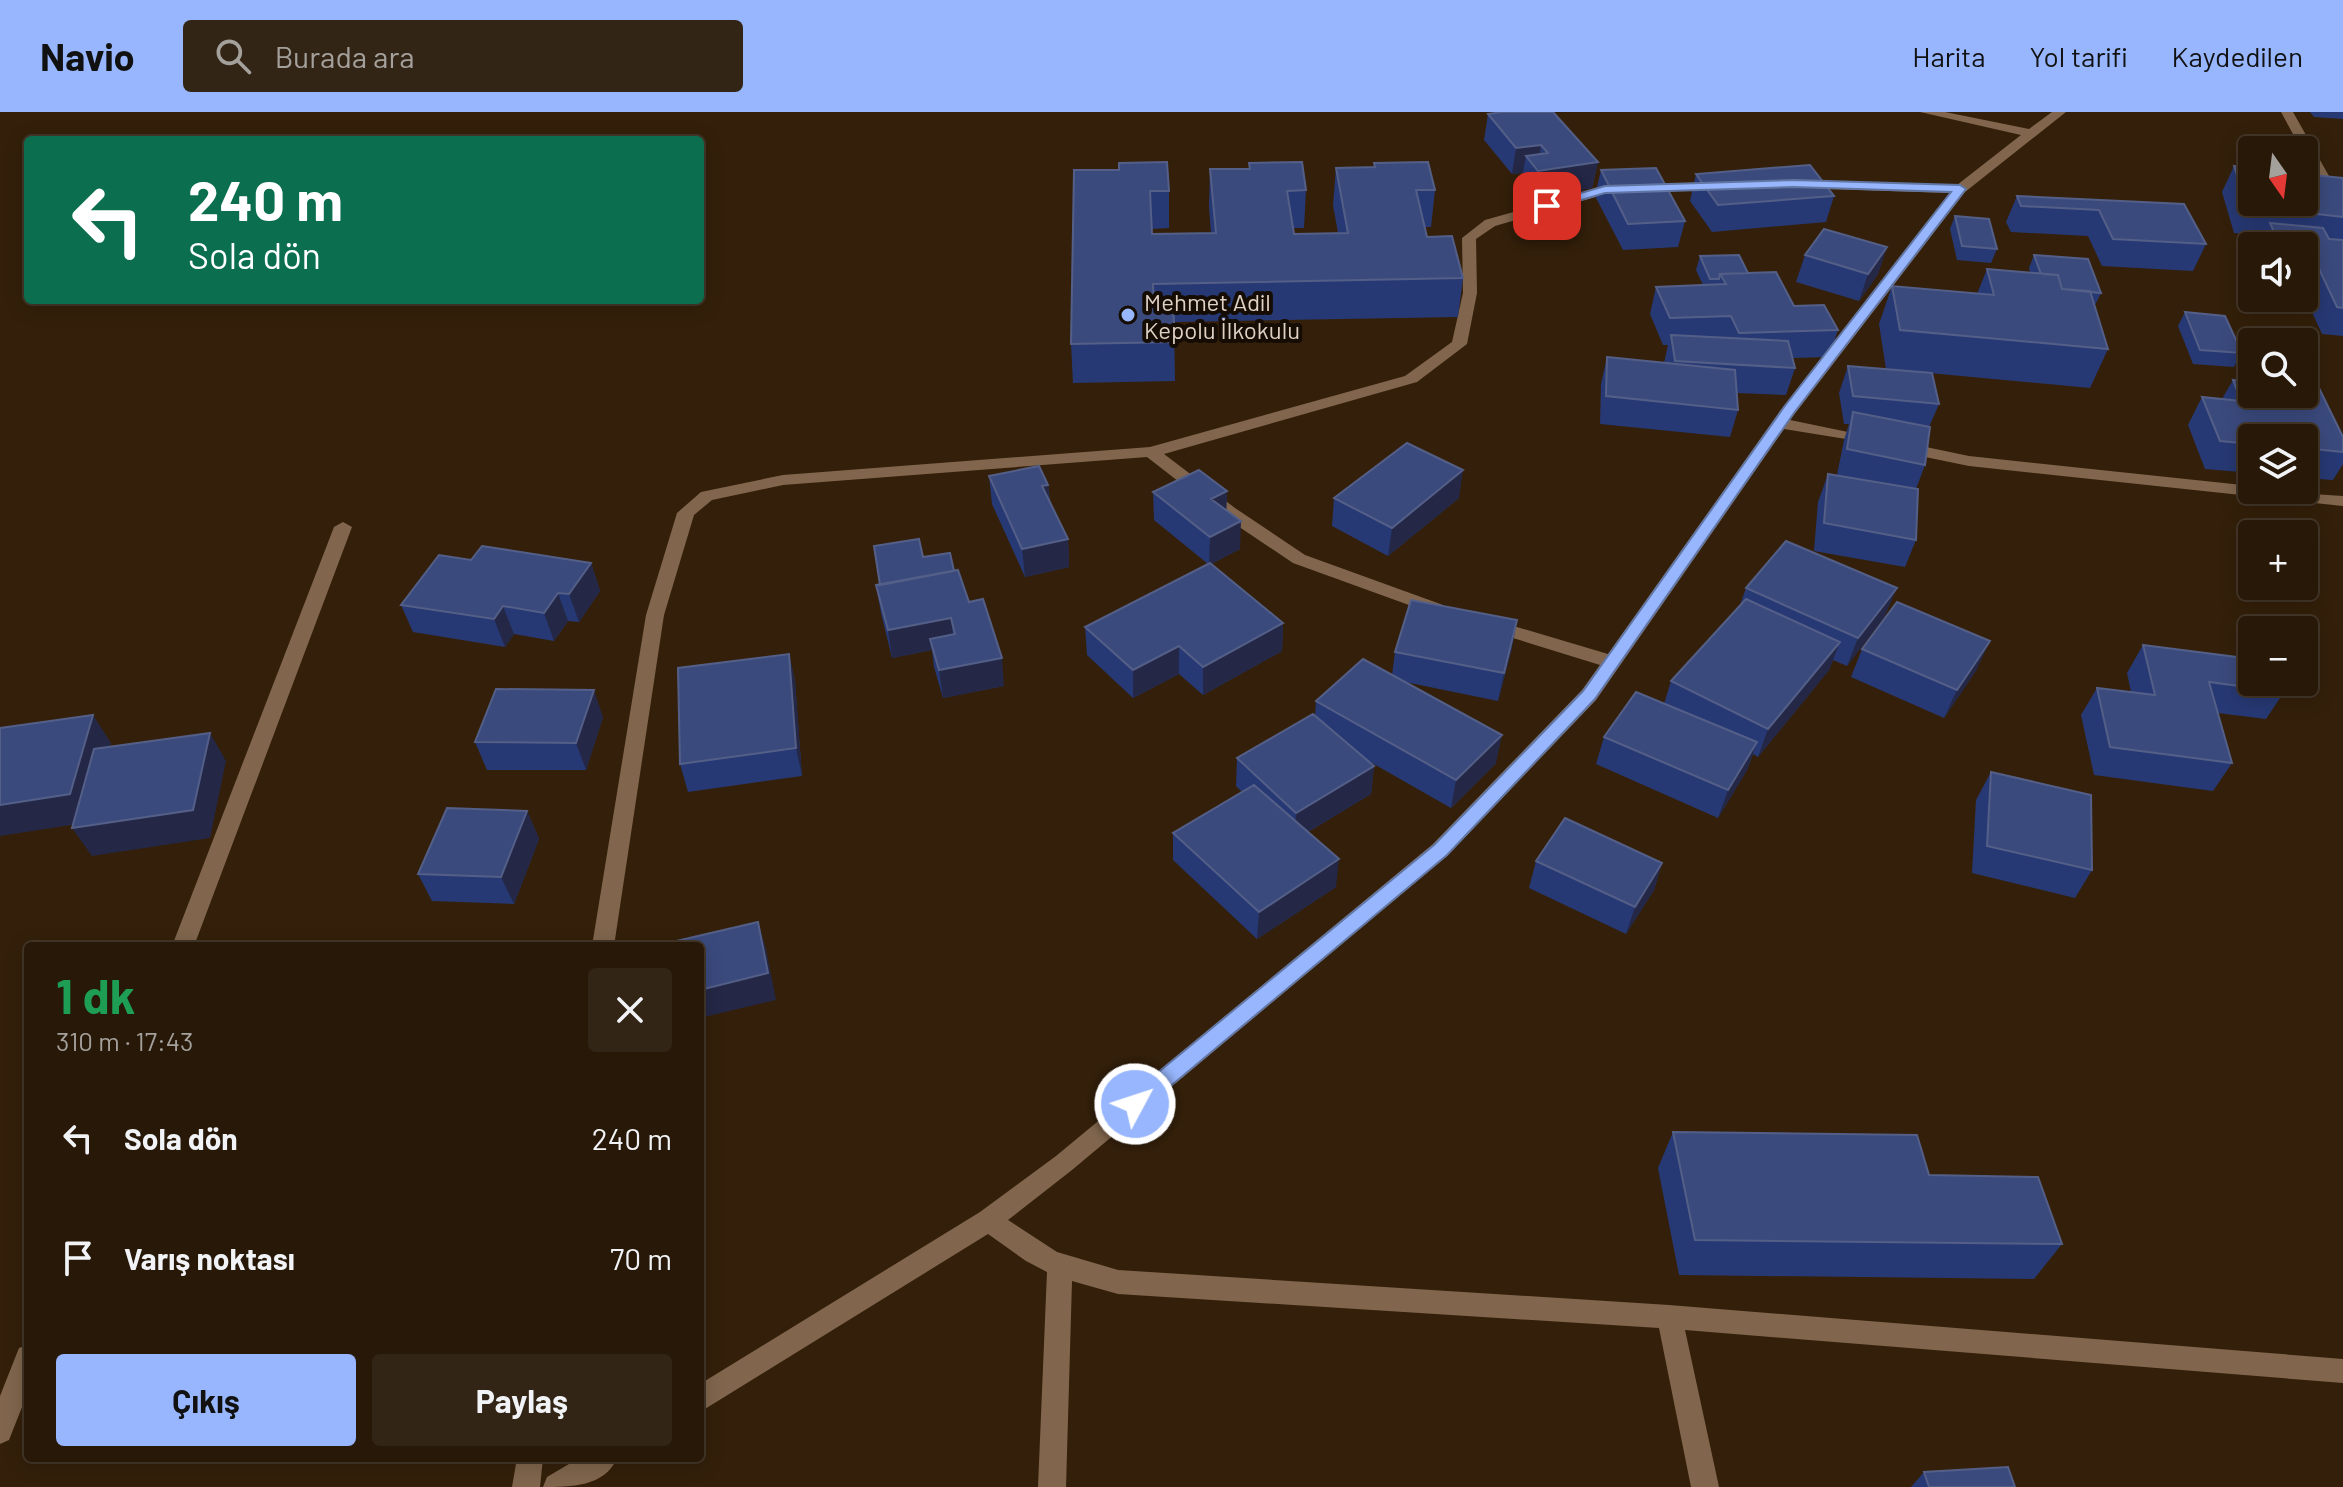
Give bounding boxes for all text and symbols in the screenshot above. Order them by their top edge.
search box [183,20,743,92]
text: Navio [40,33,135,79]
icon: search [211,34,255,78]
text: Burada ara [275,38,415,74]
text: Harita [1912,39,1985,73]
text: Yol tarifi [2029,39,2127,73]
text: Kaydedilen [2171,39,2303,73]
north arrow [2238,136,2318,216]
map controls [2238,136,2318,696]
text: 240 m [188,165,343,232]
icon: left [56,168,160,272]
pin [1513,172,1581,240]
icon: arrive [1525,184,1569,228]
button: sound [2238,232,2318,312]
text: Sola dön [188,233,321,276]
place label: Mehmet Adil Kepolu İlkokulu [1144,287,1300,344]
marker: Mehmet Adil Kepolu İlkokulu [1119,306,1137,324]
button: search [2238,328,2318,408]
button: layers [2238,424,2318,504]
button: + [2238,520,2318,600]
button: − [2238,616,2318,696]
text: 1 dk [56,966,135,1024]
button: close [588,968,672,1052]
text: 310 m · 17:43 [56,1025,194,1056]
position arrow [1093,1062,1177,1146]
icon: left [56,1116,100,1160]
text: Sola dön [124,1120,238,1156]
text: 240 m [592,1120,672,1156]
icon: arrive [56,1236,100,1280]
text: Varış noktası [124,1240,295,1276]
text: 70 m [610,1240,672,1276]
button: Çıkış [56,1354,356,1446]
button: Paylaş [372,1354,672,1446]

